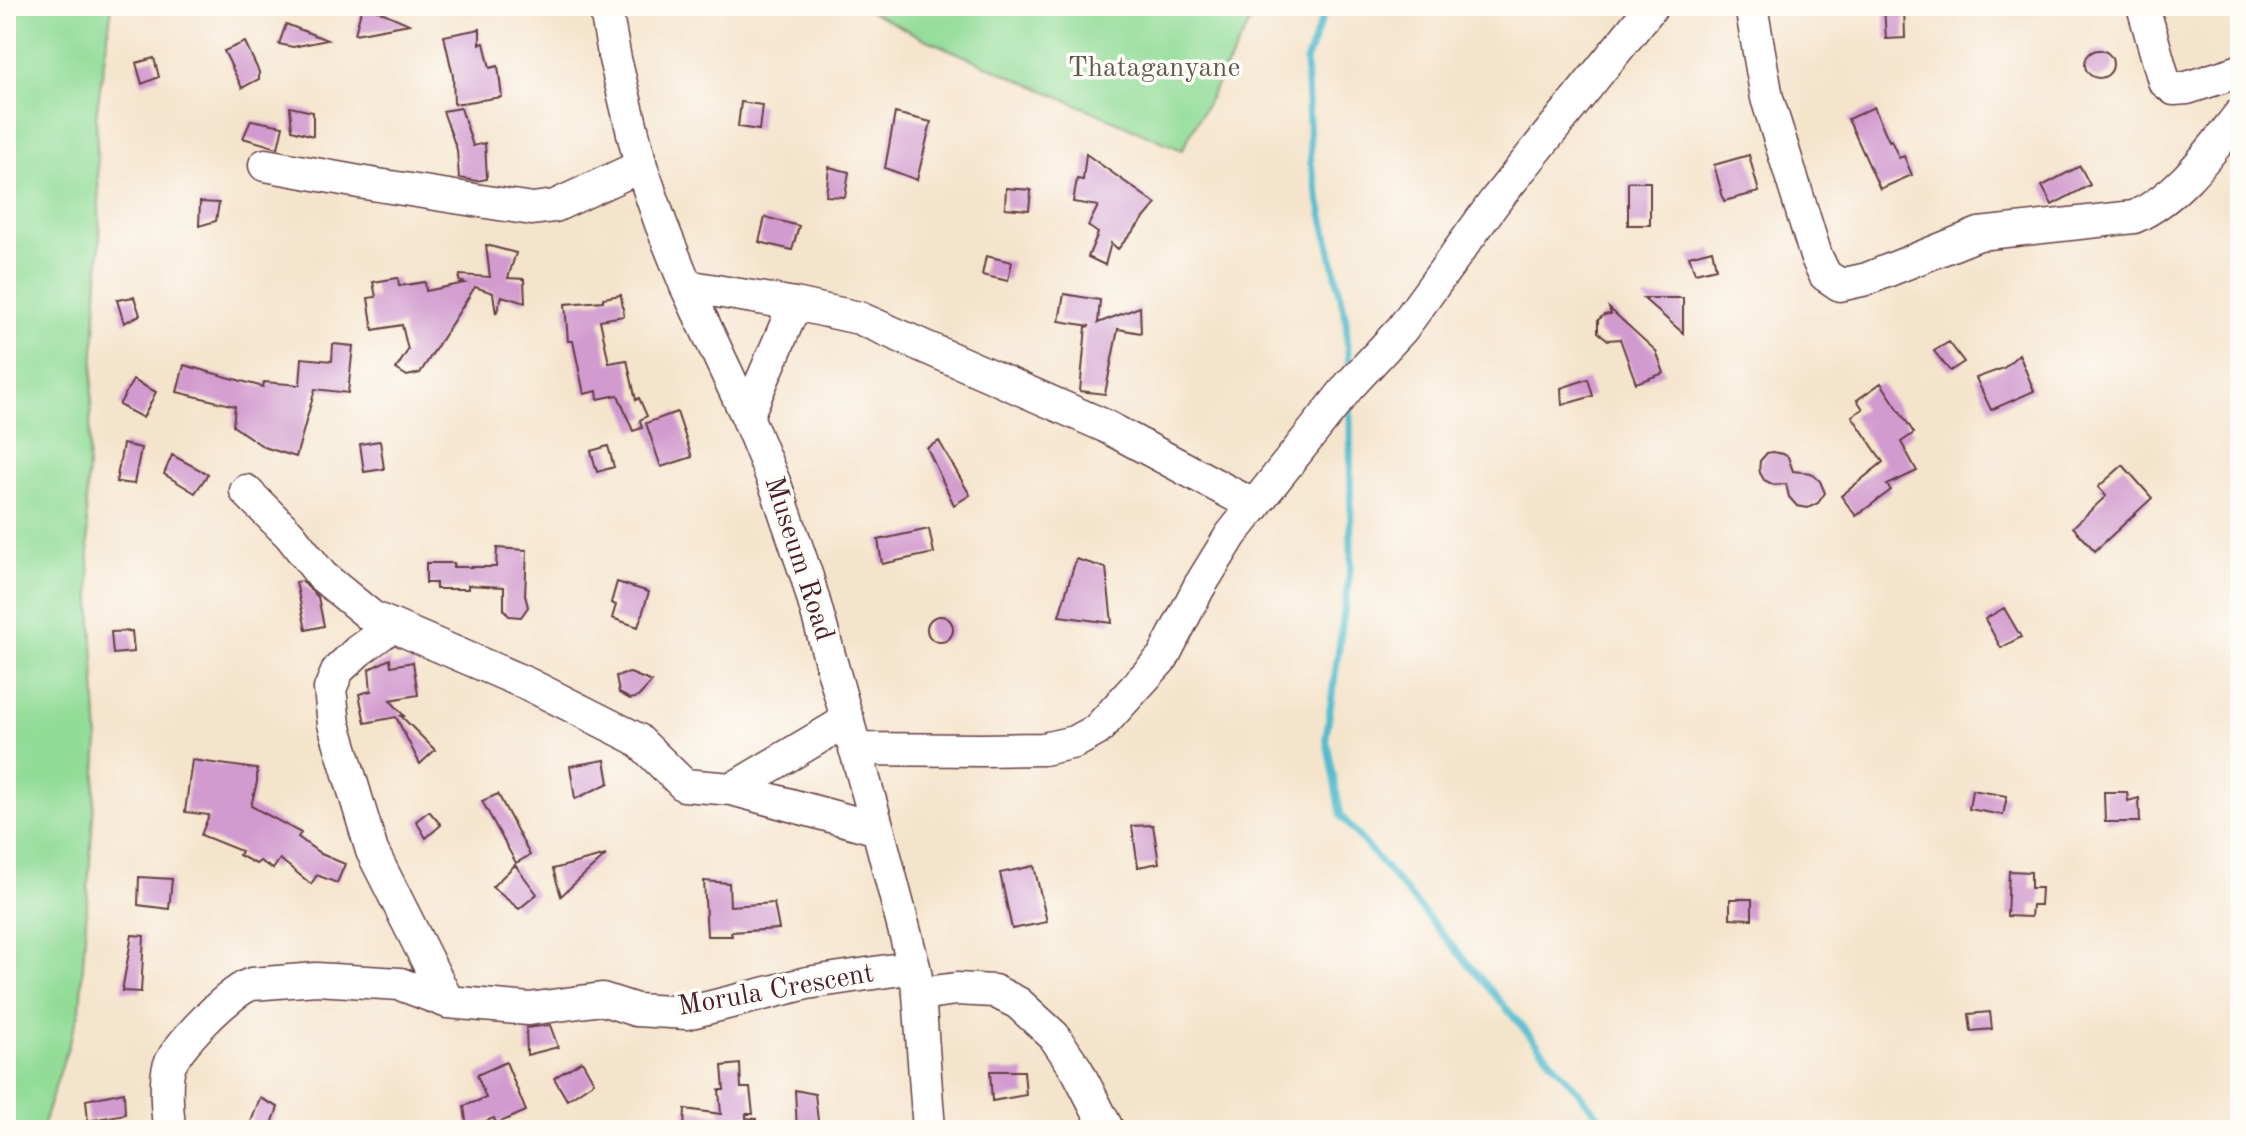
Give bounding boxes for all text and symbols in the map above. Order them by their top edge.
park label: Thataganyane [1068,55,1240,83]
street label: Museum Road [758,473,838,645]
street label: Morula Crescent [676,960,876,1022]

